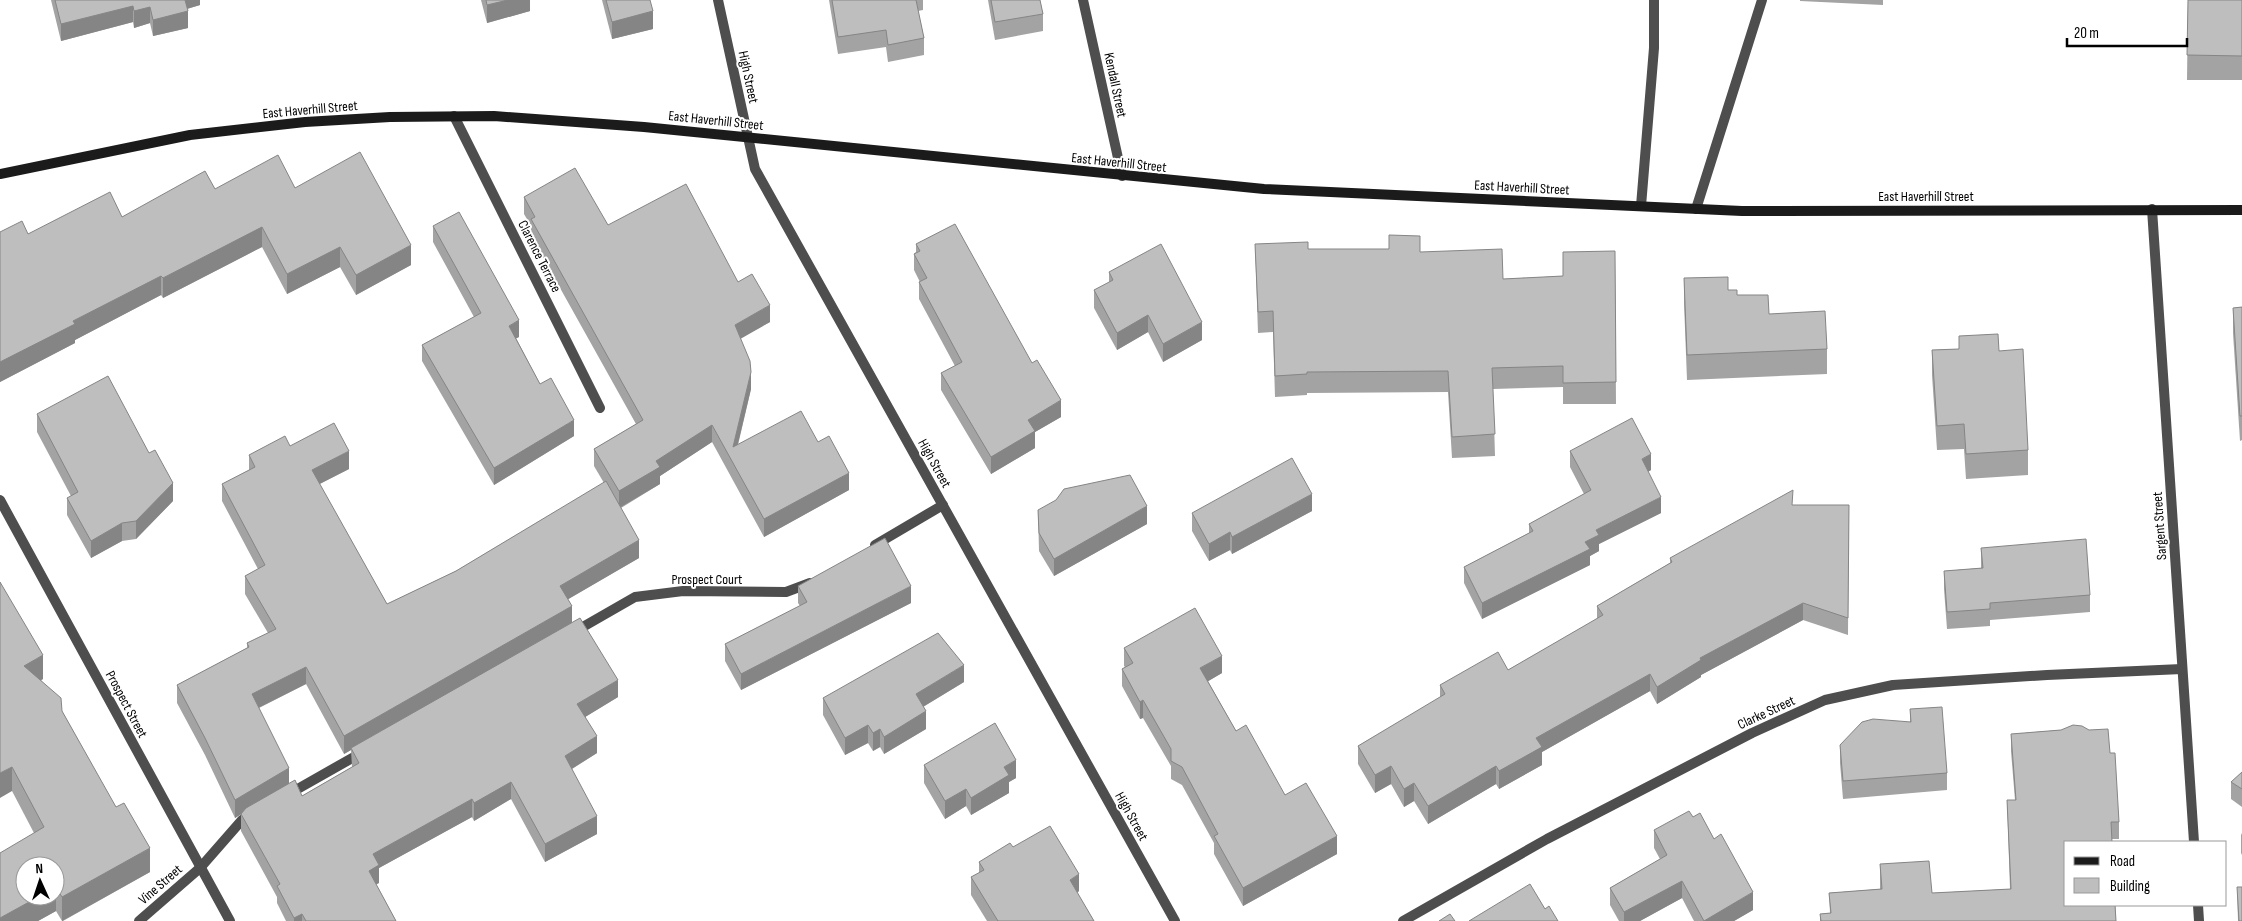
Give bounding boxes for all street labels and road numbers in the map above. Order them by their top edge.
street label: High Street [735,49,762,105]
street label: Kendall Street [1100,51,1131,119]
street label: East Haverhill Street [262,97,358,122]
street label: East Haverhill Street [668,107,764,134]
street label: East Haverhill Street [1071,149,1167,176]
street label: East Haverhill Street [1474,177,1570,198]
street label: East Haverhill Street [1878,188,1974,205]
street label: Clarence Terrace [514,217,565,295]
street label: High Street [914,436,955,491]
street label: Sargent Street [2149,491,2170,561]
street label: Prospect Court [672,571,742,588]
street label: Prospect Street [102,668,151,741]
street label: Clarke Street [1735,692,1798,733]
street label: High Street [1111,789,1152,844]
street label: Vine Street [135,861,186,908]

